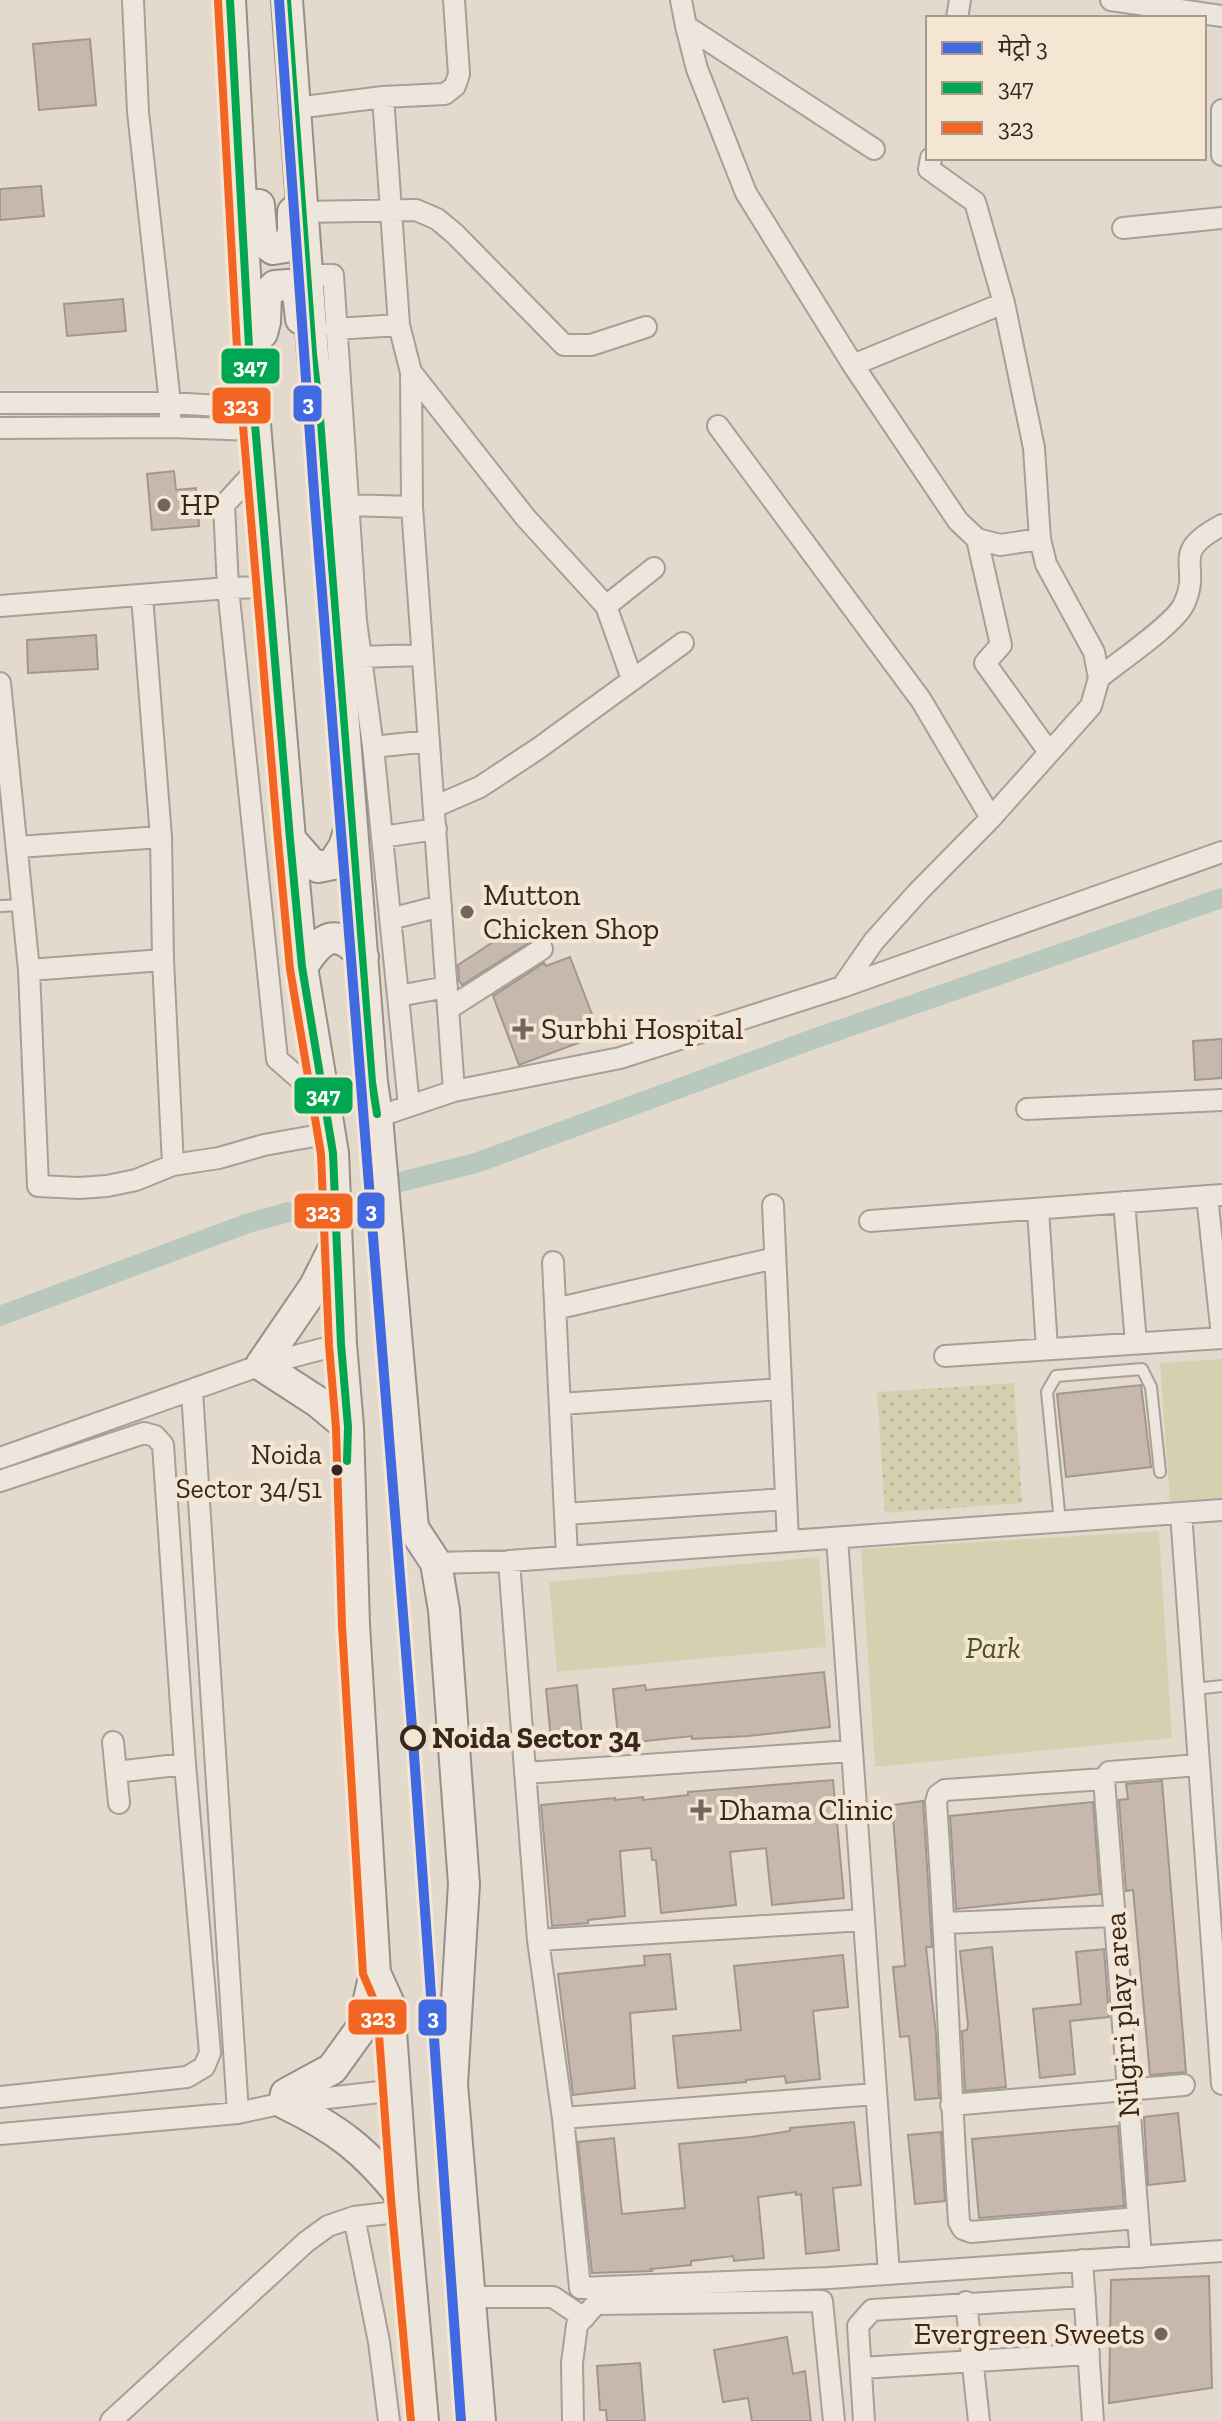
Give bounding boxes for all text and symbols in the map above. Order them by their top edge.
legend [926,16,1206,160]
text: मेट्रो 3 [998,33,1048,62]
text: 347 [998,73,1034,102]
text: 323 [998,113,1034,142]
line badge: 347 [220,347,281,385]
text: 347 [233,353,267,380]
line badge: 3 [292,384,323,423]
line badge: 323 [211,386,272,425]
text: 3 [302,390,314,417]
text: 323 [223,392,259,419]
place label: HP [180,487,220,523]
marker: HP [155,496,173,514]
place label: Mutton Chicken Shop [483,877,659,947]
marker: Mutton Chicken Shop [458,903,476,921]
place label: Surbhi Hospital [541,1011,743,1047]
marker: Surbhi Hospital [512,1018,534,1040]
line badge: 347 [293,1076,354,1115]
text: 347 [306,1082,340,1109]
line badge: 3 [356,1191,386,1230]
line badge: 323 [293,1192,354,1230]
text: 3 [365,1197,377,1224]
text: 323 [305,1198,341,1225]
place label: Noida Sector 34/51 [176,1438,322,1505]
marker: Noida Sector 34/51 [329,1462,345,1478]
park label: Park [965,1630,1021,1666]
place label: Noida Sector 34 [432,1720,641,1756]
marker: Noida Sector 34 [401,1726,425,1750]
place label: Dhama Clinic [719,1792,893,1828]
marker: Dhama Clinic [690,1799,712,1821]
street label: Nilgiri play area [1097,1911,1147,2119]
line badge: 323 [347,1998,408,2036]
line badge: 3 [417,1998,448,2037]
text: 323 [360,2004,396,2031]
text: 3 [427,2004,439,2031]
place label: Evergreen Sweets [914,2316,1145,2352]
marker: Evergreen Sweets [1152,2325,1170,2343]

